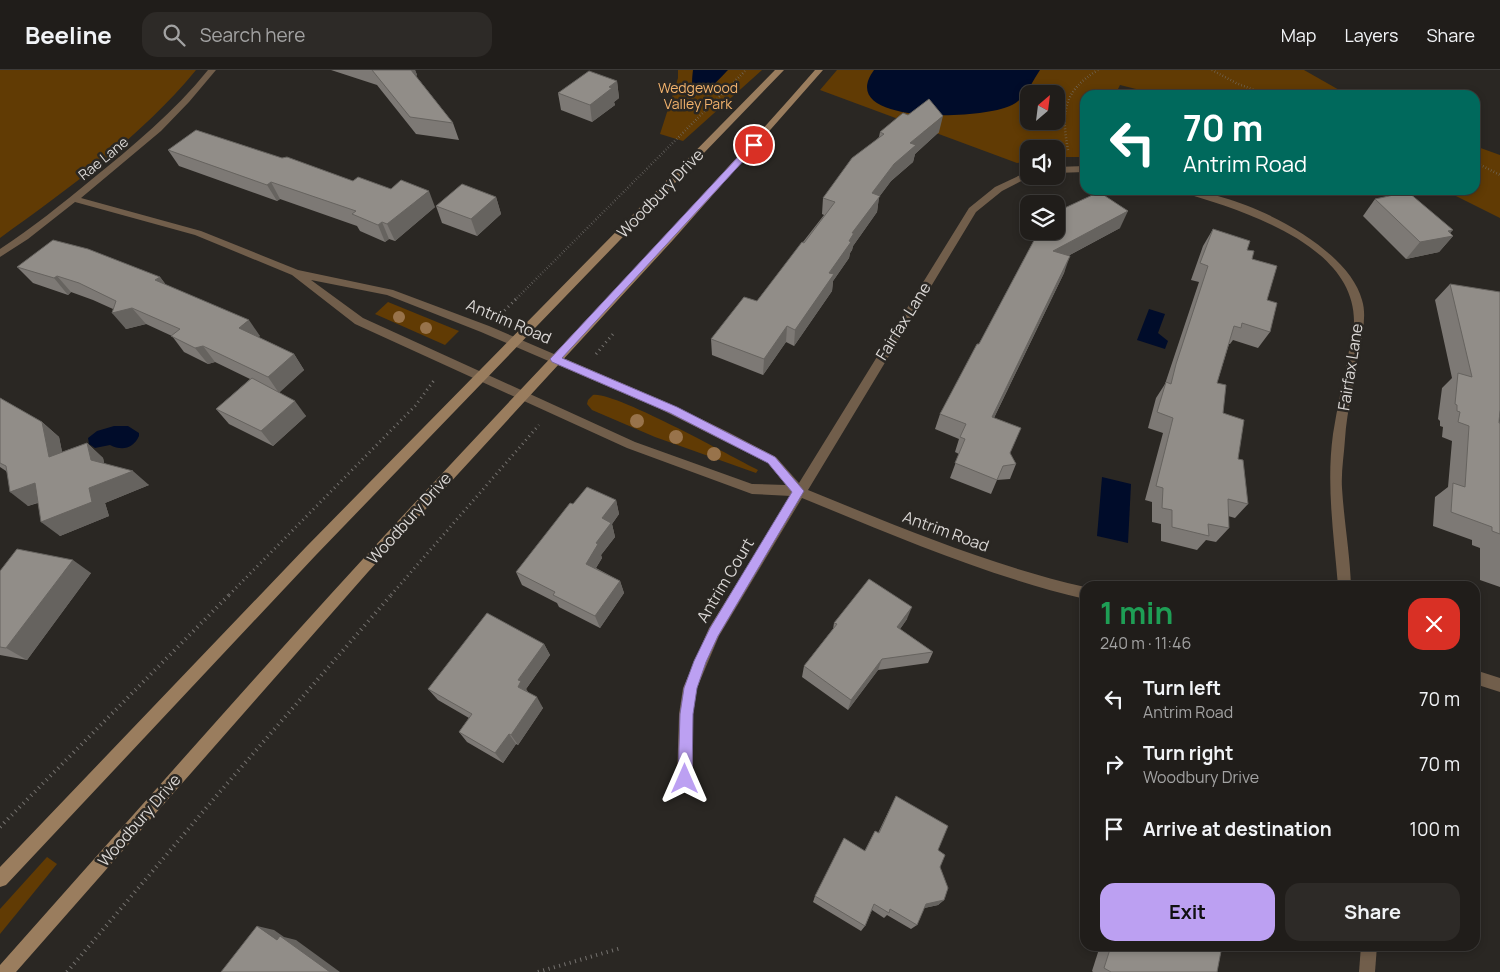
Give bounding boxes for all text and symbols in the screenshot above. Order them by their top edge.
search box [142,12,492,57]
text: Beeline [25,18,112,51]
icon: search [160,21,188,49]
text: Search here [200,22,305,48]
text: Map [1281,23,1316,47]
text: Layers [1344,23,1398,47]
text: Share [1426,23,1475,47]
park label: Wedgewood Valley Park [658,78,738,113]
north arrow [1020,85,1065,130]
map controls [1020,85,1065,240]
text: 70 m [1183,104,1263,152]
icon: left [1100,110,1165,175]
pin [733,124,775,166]
icon: arrive [740,131,768,159]
street label: Rae Lane [74,132,132,184]
button: sound [1020,140,1065,185]
street label: Woodbury Drive [612,144,708,242]
text: Antrim Road [1183,149,1307,179]
button: layers [1020,195,1065,240]
street label: Fairfax Lane [870,278,936,364]
street label: Antrim Road [463,293,555,349]
street label: Fairfax Lane [1332,322,1368,412]
street label: Woodbury Drive [362,467,456,569]
street label: Antrim Road [900,505,992,557]
street label: Antrim Court [691,534,759,626]
text: 1 min [1100,592,1173,633]
button: close [1408,598,1460,650]
text: 240 m · 11:46 [1100,632,1191,654]
text: Turn left [1143,675,1221,701]
icon: left [1100,685,1128,713]
text: 70 m [1419,686,1460,712]
text: Antrim Road [1143,701,1233,723]
text: Turn right [1143,740,1233,766]
icon: right [1100,750,1128,778]
text: 70 m [1419,751,1460,777]
position arrow [658,752,710,804]
text: Woodbury Drive [1143,766,1259,788]
street label: Woodbury Drive [93,769,185,871]
icon: arrive [1100,815,1128,843]
text: Arrive at destination [1143,816,1332,842]
text: 100 m [1409,816,1460,842]
button: Exit [1100,883,1275,941]
button: Share [1285,883,1460,941]

